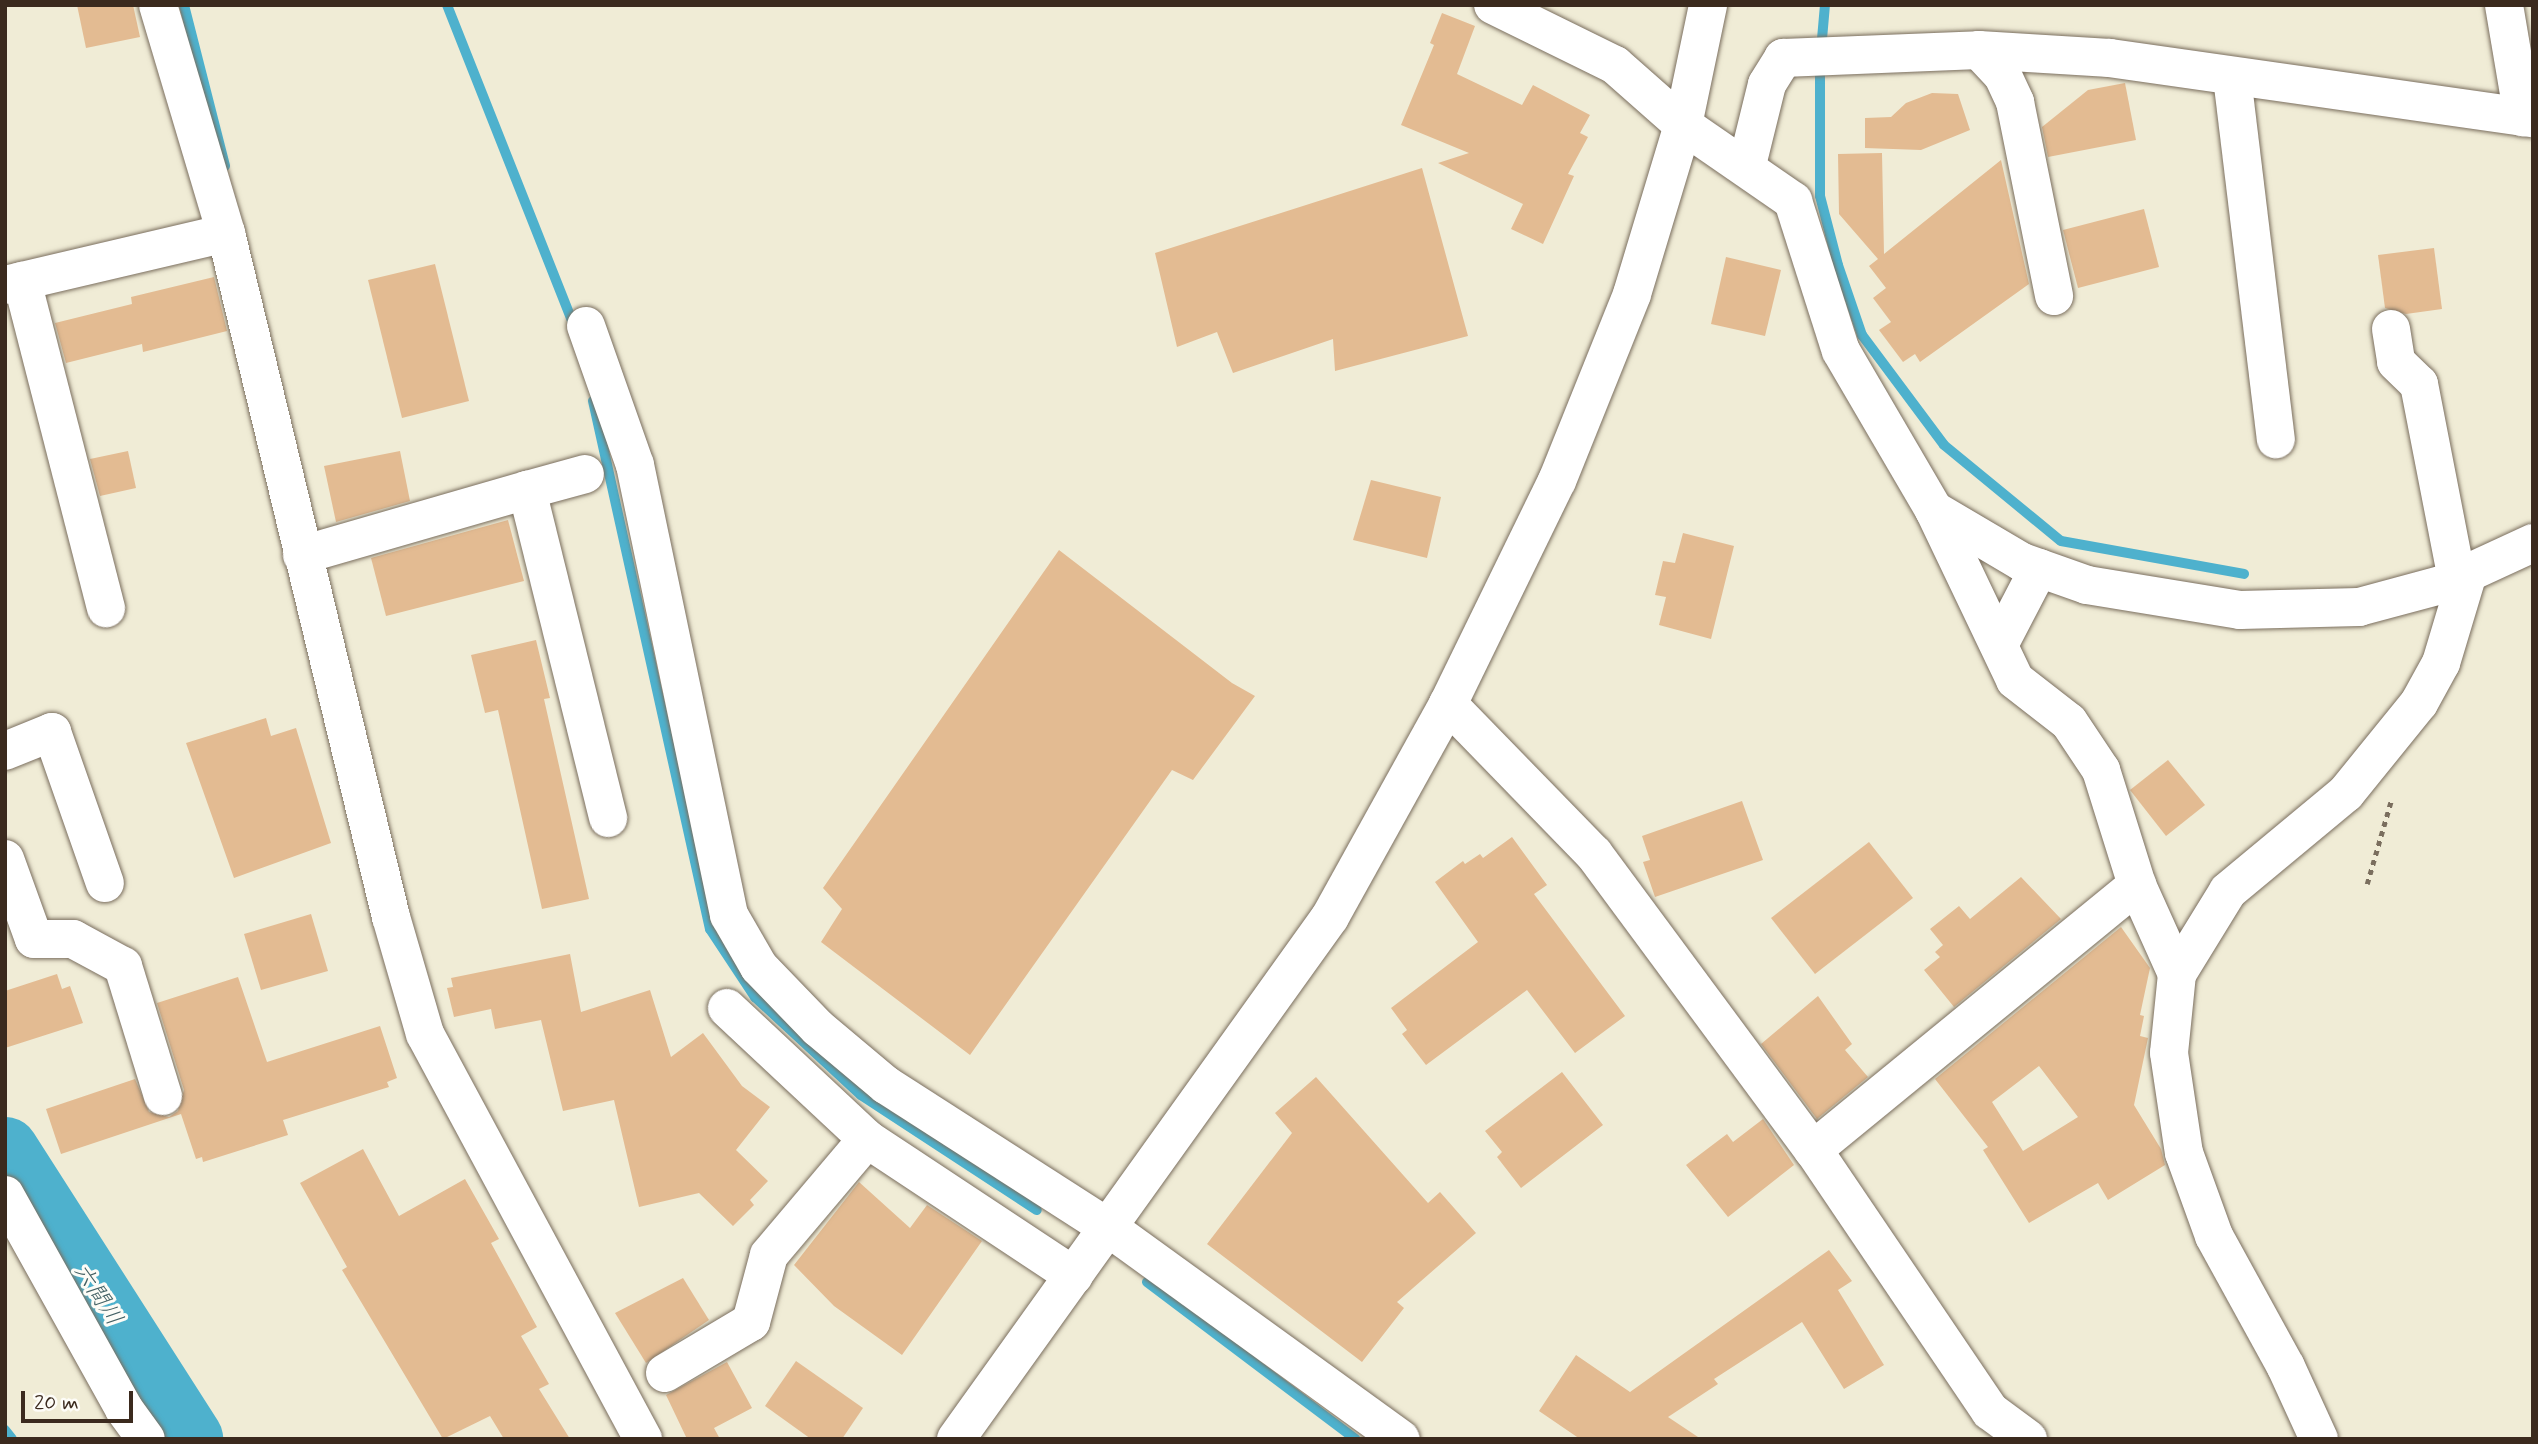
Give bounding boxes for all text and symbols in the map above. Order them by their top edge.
water label: 六間川 [67,1259,127,1331]
scale bar [24,1378,136,1422]
text: 20 m [34,1389,79,1417]

